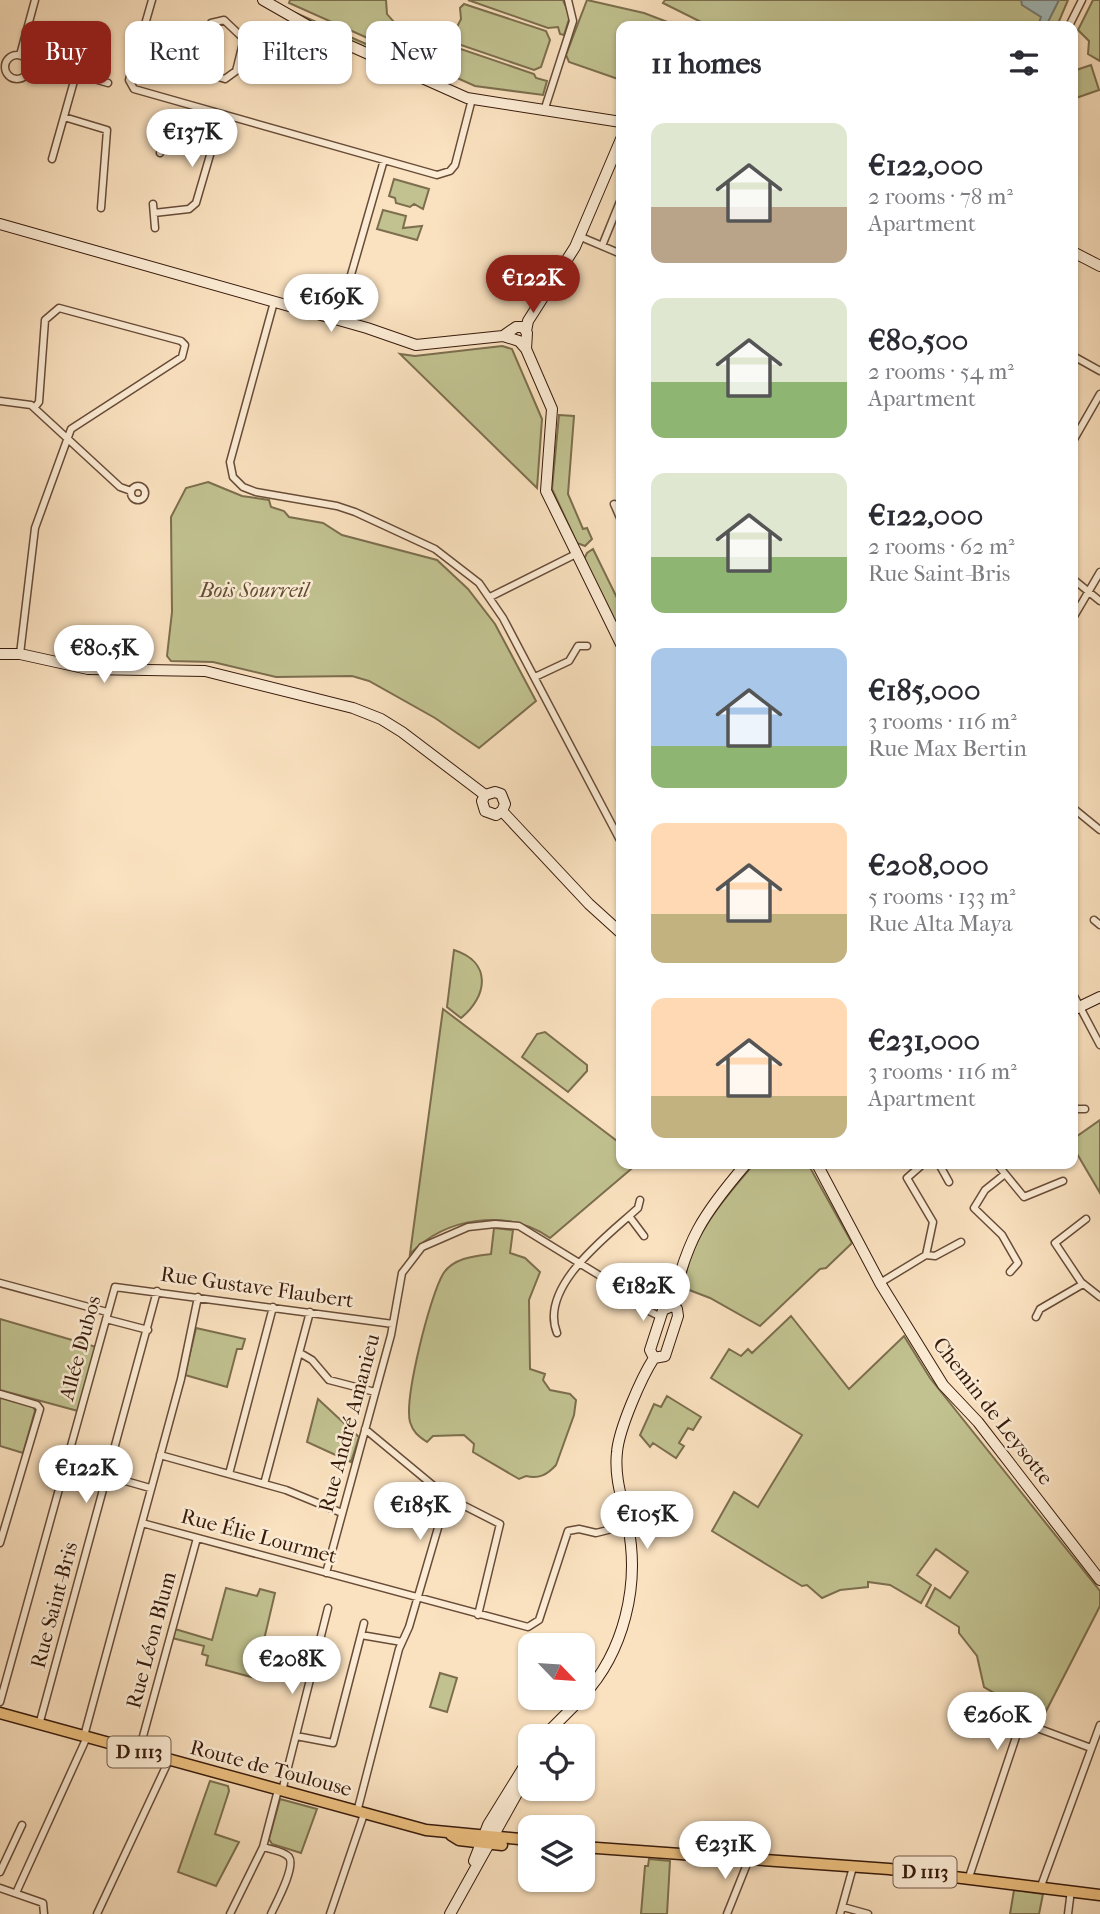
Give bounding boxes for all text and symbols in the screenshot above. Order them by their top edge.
chip: Buy [21,21,111,84]
chip: Rent [125,21,224,84]
chip: Filters [238,21,352,84]
chip: New [366,21,461,84]
icon: filters [1005,44,1043,82]
text: 11 homes [651,46,761,81]
pin: €137K [143,110,241,169]
text: €137K [162,118,222,145]
text: €122,000 [868,148,983,183]
icon: home [707,151,791,235]
text: 2 rooms · 78 m² [868,183,1013,210]
text: Apartment [868,210,976,237]
pin: €122K [484,256,582,315]
text: €122K [502,264,564,291]
pin: €169K [282,274,380,334]
text: €169K [299,283,363,310]
text: €80,500 [868,323,968,358]
icon: home [707,326,791,410]
text: 2 rooms · 54 m² [868,358,1014,385]
text: Apartment [868,385,976,412]
text: €122,000 [868,498,983,533]
icon: home [707,501,791,585]
text: 2 rooms · 62 m² [868,533,1015,560]
text: Rue Saint-Bris [868,560,1010,587]
park label: Bois Sourreil [199,578,311,602]
pin: €80.5K [47,626,161,685]
text: €80.5K [70,634,138,661]
text: €185,000 [868,673,980,708]
icon: home [707,676,791,760]
text: 3 rooms · 116 m² [868,708,1017,735]
text: Rue Max Bertin [868,735,1027,762]
text: €208,000 [868,848,989,883]
icon: home [707,851,791,935]
text: 5 rooms · 133 m² [868,883,1015,910]
text: Rue Alta Maya [868,910,1012,937]
text: €231,000 [868,1023,980,1058]
icon: home [707,1026,791,1110]
text: 3 rooms · 116 m² [868,1058,1017,1085]
text: Apartment [868,1085,976,1112]
street label: Rue Gustave Flaubert [159,1262,355,1312]
pin: €182K [594,1264,692,1323]
text: €182K [612,1272,674,1299]
street label: Allée Dubos [54,1293,106,1404]
street label: Rue André Amanieu [314,1331,384,1515]
street label: Chemin de Leysotte [928,1332,1058,1490]
pin: €122K [37,1446,135,1505]
text: €122K [55,1454,117,1481]
pin: €185K [371,1482,469,1542]
text: €185K [390,1491,450,1518]
pin: €105K [598,1492,696,1551]
text: €105K [616,1500,678,1527]
street label: Rue Élie Lourmet [178,1504,340,1568]
street label: Rue Saint-Bris [26,1539,82,1671]
street label: Rue Léon Blum [121,1568,181,1711]
north arrow [518,1633,595,1710]
map controls [518,1633,595,1892]
pin: €208K [243,1636,341,1696]
text: €208K [259,1645,325,1672]
pin: €260K [948,1692,1046,1752]
text: €260K [963,1701,1031,1728]
button: locate [518,1724,595,1801]
street label: Route de Toulouse [187,1735,355,1801]
road number: D 1113 [108,1736,170,1768]
button: layers [518,1815,595,1892]
pin: €231K [676,1822,774,1881]
text: €231K [695,1830,755,1857]
road number: D 1113 [894,1856,956,1888]

